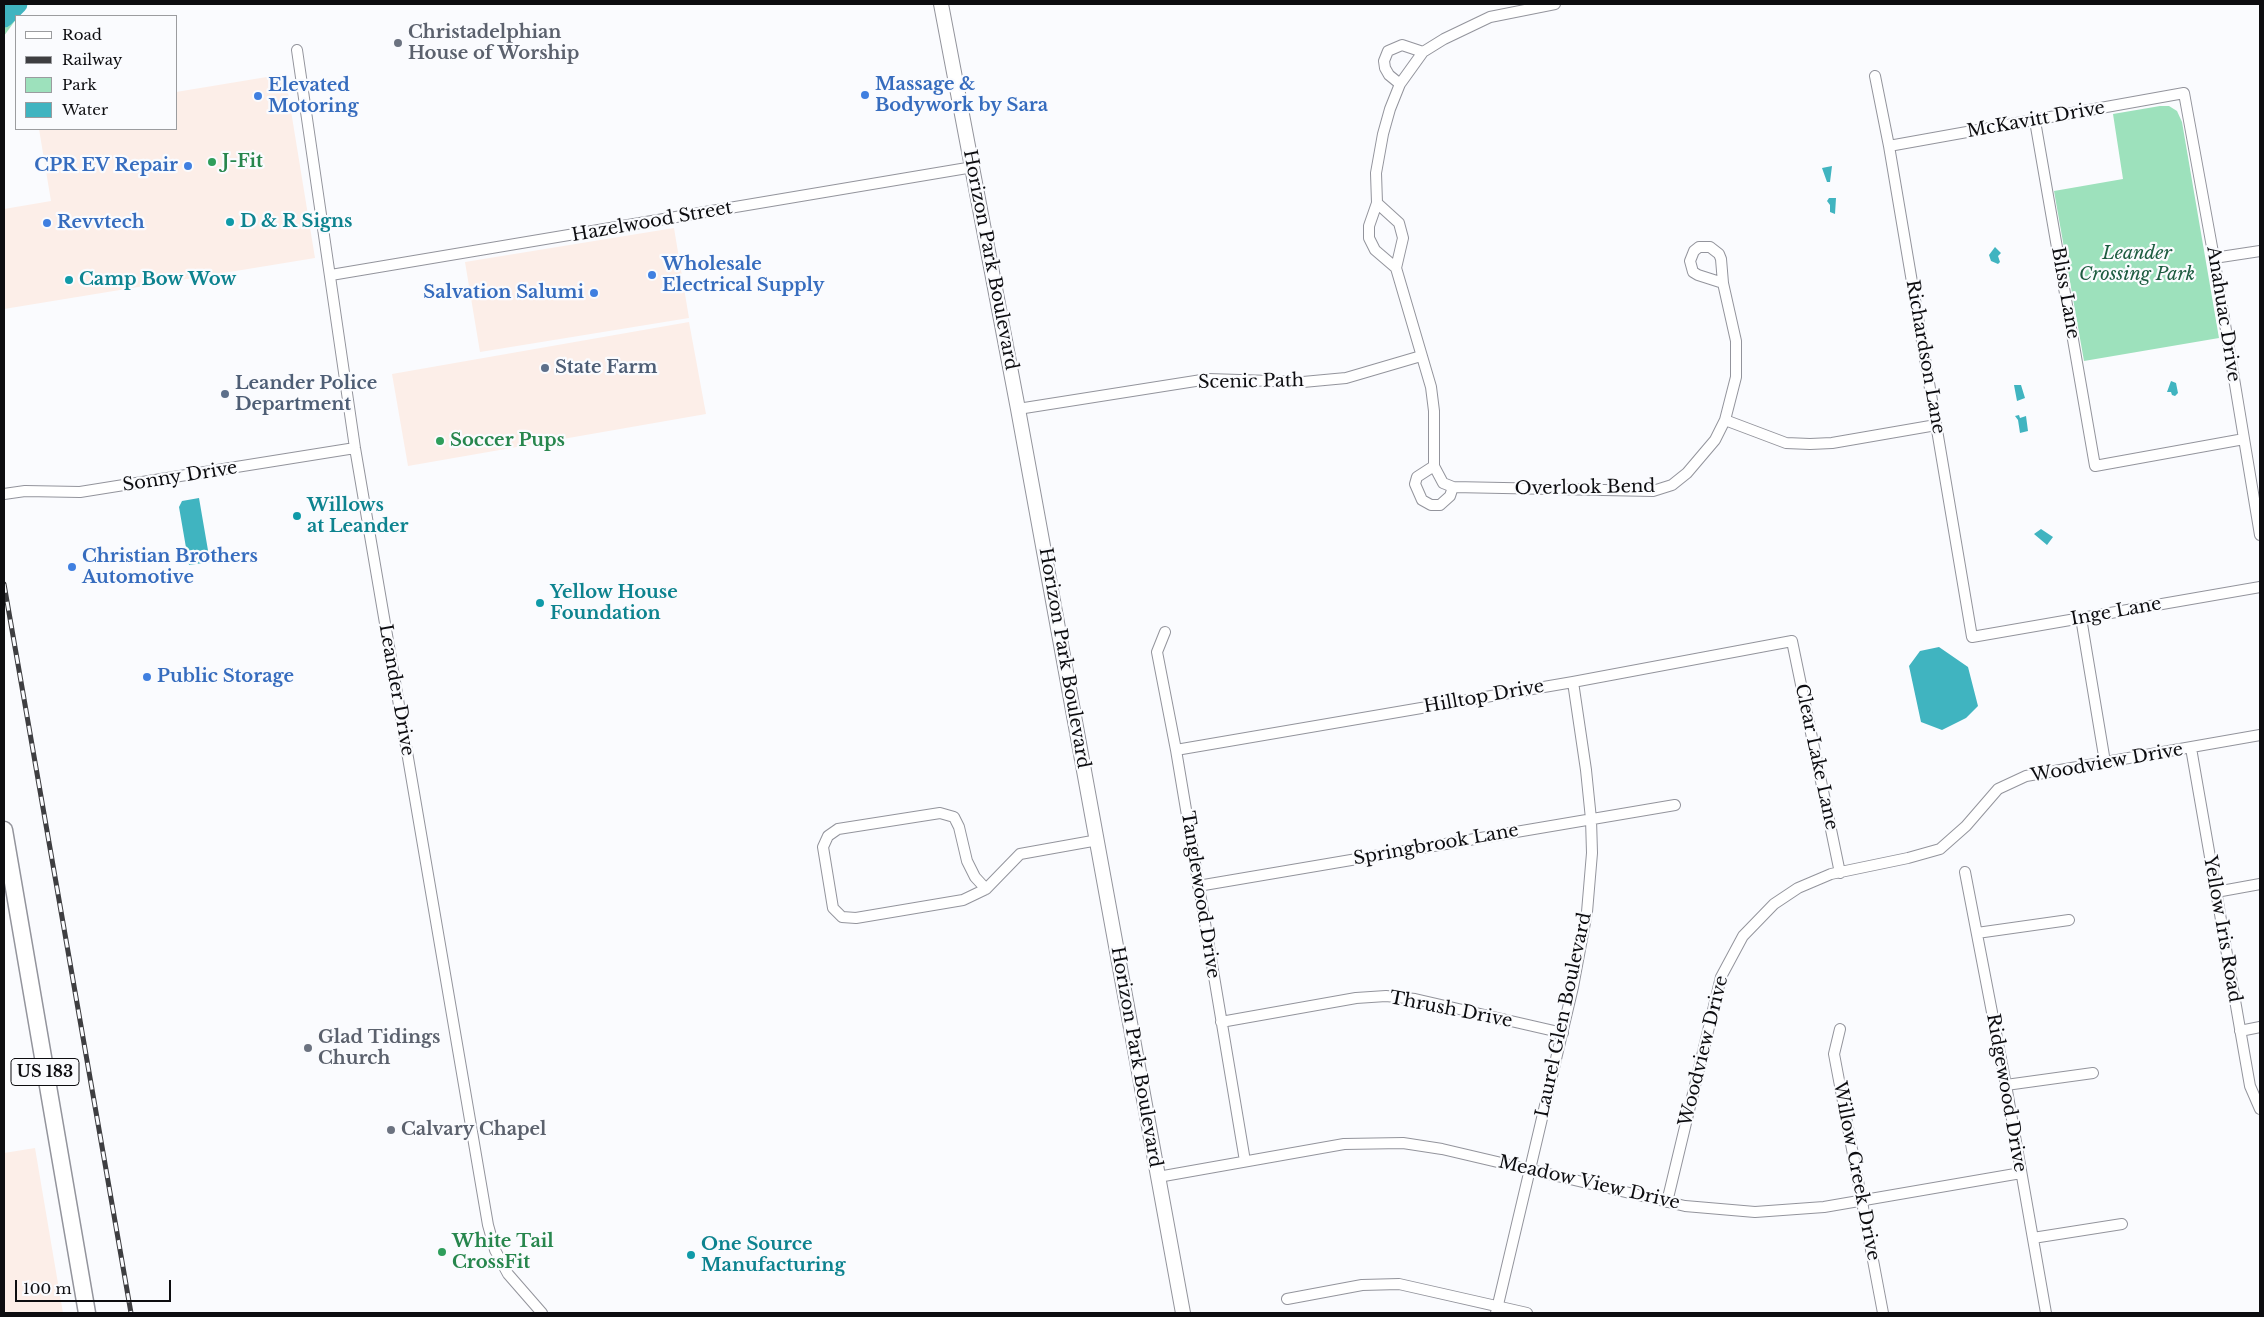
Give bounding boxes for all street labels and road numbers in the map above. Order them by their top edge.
street label: McKavitt Drive [1965,97,2107,143]
street label: Horizon Park Boulevard [958,148,1022,372]
street label: Hazelwood Street [570,197,734,247]
street label: Bliss Lane [2046,245,2084,341]
street label: Anahuac Drive [2202,245,2244,383]
street label: Richardson Lane [1901,278,1949,436]
street label: Scenic Path [1198,370,1304,394]
street label: Sonny Drive [121,457,239,497]
street label: Overlook Bend [1514,476,1656,500]
street label: Horizon Park Boulevard [1034,546,1094,770]
street label: Inge Lane [2069,593,2163,631]
street label: Leander Drive [374,622,418,758]
street label: Hilltop Drive [1422,676,1546,718]
street label: Clear Lake Lane [1790,682,1842,832]
street label: Woodview Drive [2029,739,2185,787]
street label: Tanglewood Drive [1176,810,1224,980]
street label: Springbrook Lane [1352,820,1520,870]
street label: Yellow Iris Road [2198,854,2246,1004]
street label: Laurel Glen Boulevard [1532,910,1596,1120]
street label: Horizon Park Boulevard [1106,945,1166,1169]
street label: Woodview Drive [1675,973,1733,1129]
street label: Thrush Drive [1388,988,1514,1032]
street label: Ridgewood Drive [1981,1012,2031,1174]
road number: US 183 [11,1058,79,1086]
street label: Willow Creek Drive [1828,1080,1884,1262]
street label: Meadow View Drive [1496,1152,1682,1214]

